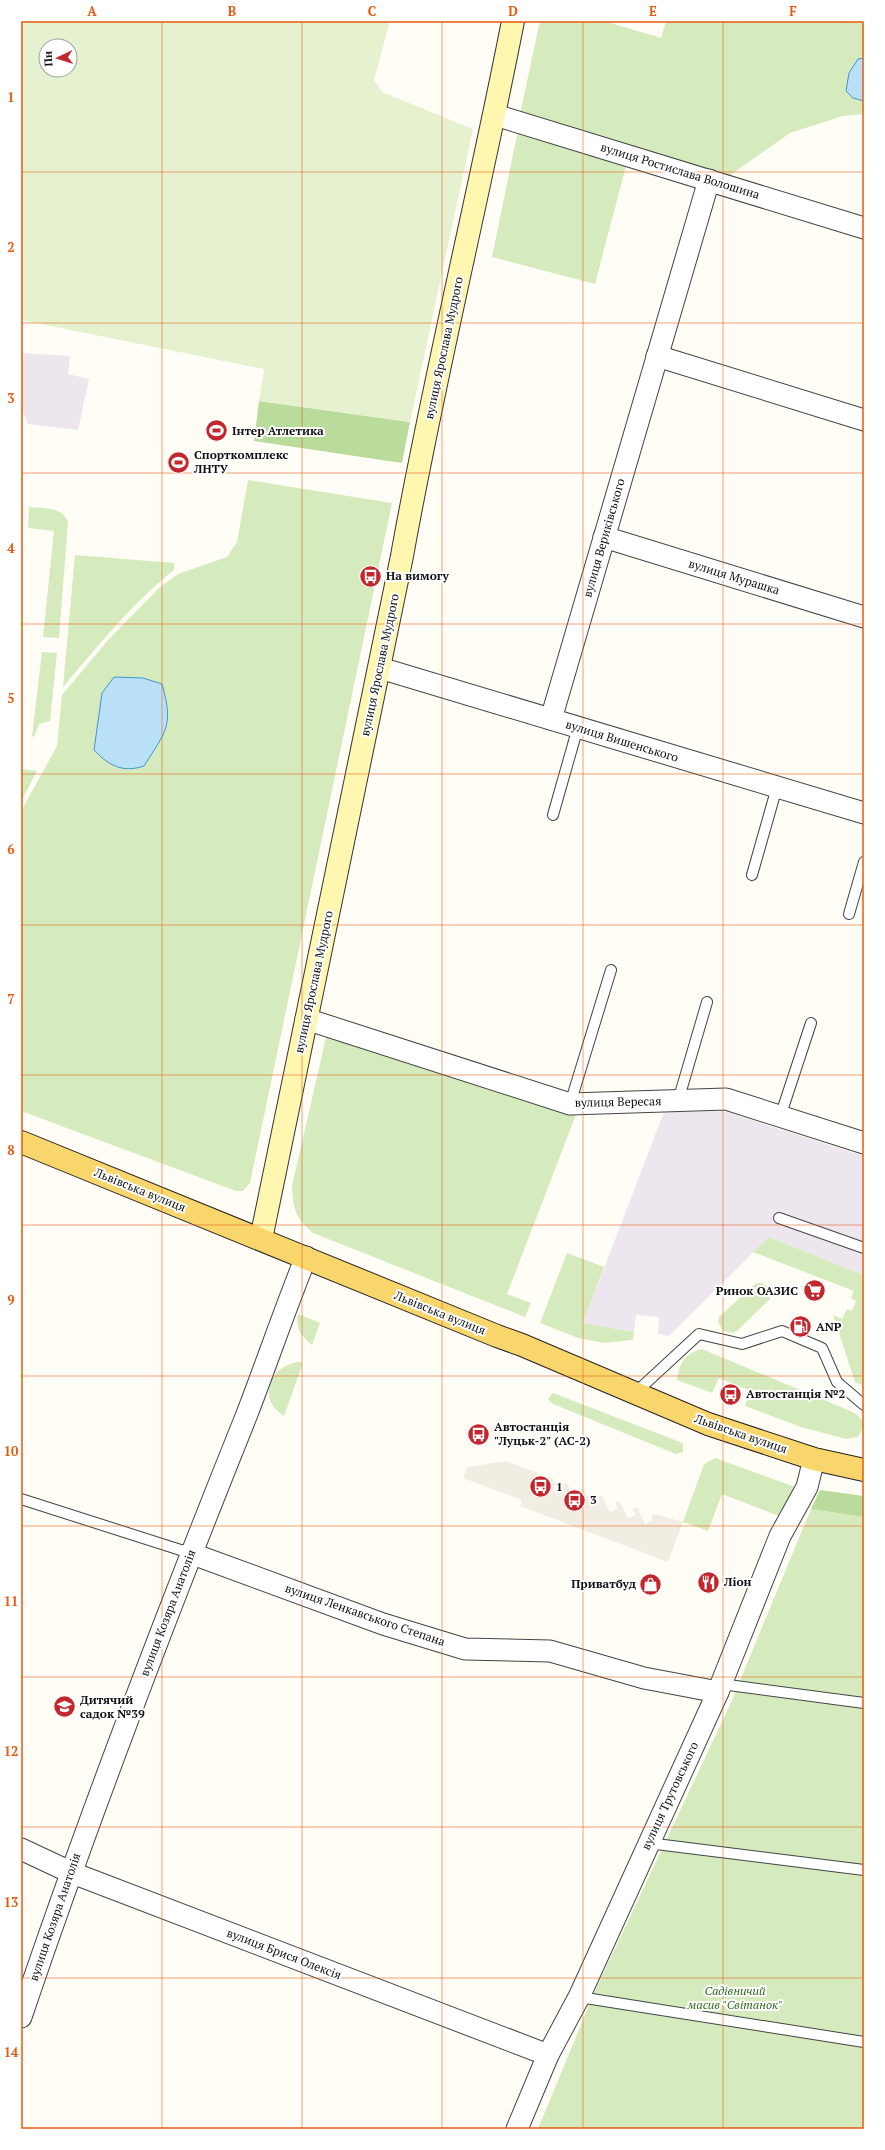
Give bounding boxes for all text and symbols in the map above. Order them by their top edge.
text: A [87,2,97,20]
text: B [228,2,236,20]
text: C [368,2,376,20]
text: D [508,2,518,20]
text: E [649,2,657,20]
text: F [789,2,797,20]
north arrow [38,38,78,78]
text: Пн [40,50,56,67]
text: 1 [7,88,15,106]
street label: вулиця Ростислава Волошина [599,139,762,202]
text: 2 [7,238,15,256]
street label: вулиця Ярослава Мудрого [421,275,466,420]
text: 3 [7,389,15,407]
sports icon: Інтер Атлетика [204,418,230,444]
place label: Інтер Атлетика [232,423,324,438]
place label: Спорткомплекс ЛНТУ [193,447,289,476]
sports icon: Спорткомплекс ЛНТУ [166,449,192,475]
street label: вулиця Вериківського [579,476,628,599]
text: 4 [7,539,15,557]
street label: вулиця Мурашка [687,556,782,598]
bus stop icon: На вимогу [358,563,384,589]
place label: На вимогу [386,568,450,583]
street label: вулиця Ярослава Мудрого [357,592,402,737]
text: 5 [7,689,15,707]
street label: вулиця Вишенського [564,716,681,765]
text: 6 [7,840,15,858]
street label: вулиця Ярослава Мудрого [291,909,336,1054]
text: 7 [7,990,15,1008]
street label: вулиця Вересая [574,1093,662,1110]
text: 8 [7,1141,15,1159]
street label: Львівська вулиця [91,1164,188,1215]
supermarket icon: Ринок ОАЗИС [801,1278,827,1304]
place label: Ринок ОАЗИС [716,1283,798,1298]
street label: Львівська вулиця [391,1287,488,1338]
text: 9 [7,1291,15,1309]
fuel station icon: ANP [788,1314,814,1340]
place label: ANP [816,1319,842,1334]
bus stop icon: Автостанція №2 [717,1381,743,1407]
place label: Автостанція №2 [746,1386,845,1401]
street label: Львівська вулиця [692,1410,790,1456]
place label: Автостанція "Луцьк-2" (АС-2) [494,1419,590,1448]
bus stop icon: Автостанція "Луцьк-2" (АС-2) [466,1421,492,1447]
text: 10 [4,1442,19,1460]
bus stop icon: 1 [527,1474,553,1500]
place label: 1 [556,1479,563,1494]
bus stop icon: 3 [562,1487,588,1513]
place label: 3 [590,1492,597,1507]
street label: вулиця Козяра Анатолія [136,1547,199,1678]
restaurant icon: Ліон [696,1569,722,1595]
shop icon: Приватбуд [638,1571,664,1597]
place label: Ліон [723,1574,752,1589]
place label: Приватбуд [571,1576,637,1591]
street label: вулиця Ленкавського Степана [283,1580,447,1649]
text: 11 [4,1592,18,1610]
place label: Дитячий садок №39 [80,1692,145,1721]
school or university icon: Дитячий садок №39 [51,1694,77,1720]
street label: вулиця Трутовського [638,1739,701,1852]
text: 12 [4,1742,18,1760]
street label: вулиця Козяра Анатолія [26,1851,84,1983]
text: 13 [4,1893,18,1911]
street label: вулиця Брися Олексія [225,1925,344,1982]
park label: Садівничий масив "Світанок" [687,1983,782,2012]
text: 14 [4,2043,19,2061]

